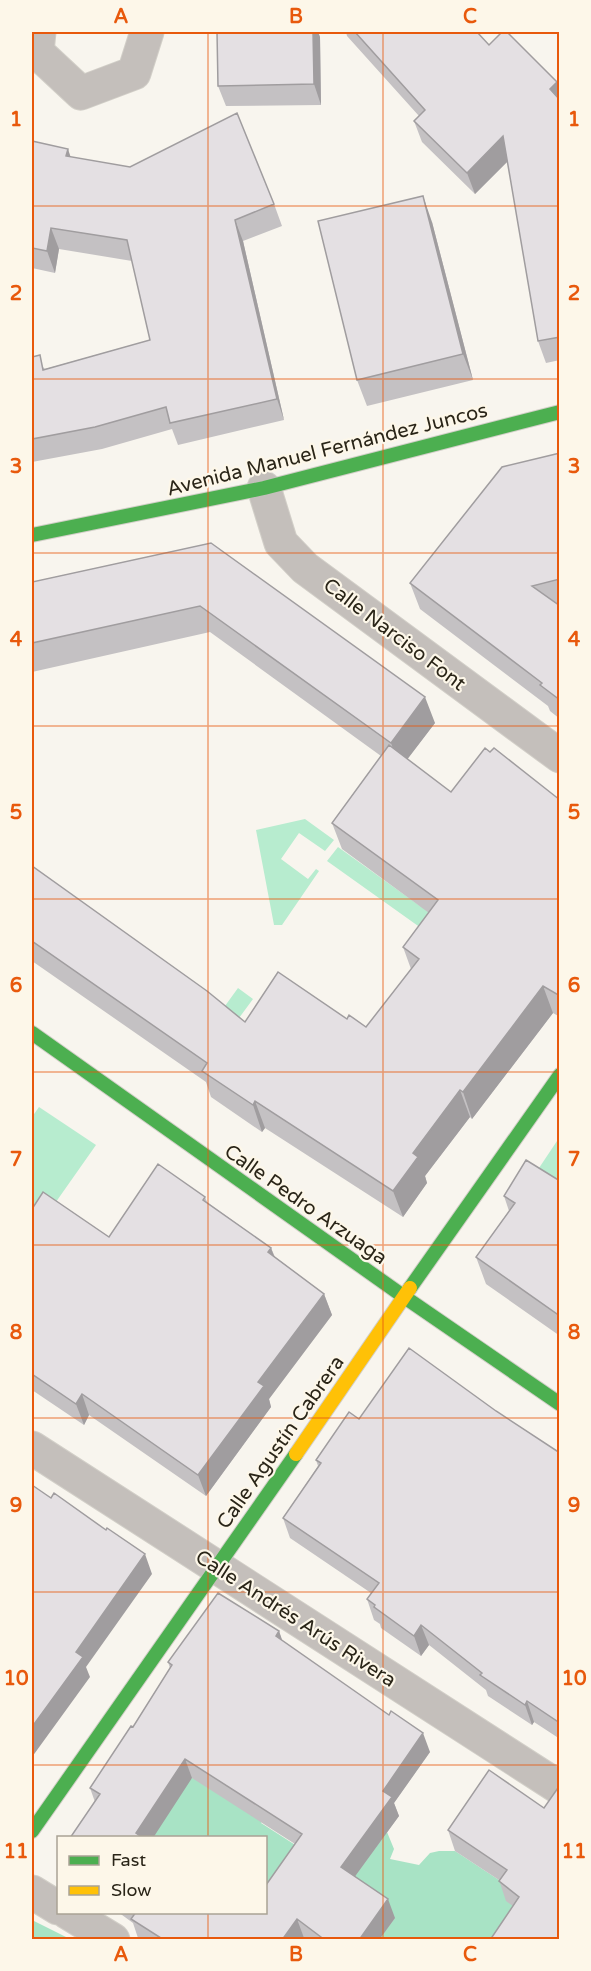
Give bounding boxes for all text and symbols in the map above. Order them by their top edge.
text: A [114,5,129,29]
text: B [289,5,303,29]
text: C [463,5,477,29]
text: 1 [10,108,22,132]
text: 1 [568,108,580,132]
text: 2 [10,282,22,306]
text: 2 [568,282,580,306]
street label: Avenida Manuel Fernández Juncos [164,398,490,501]
text: 3 [10,455,22,479]
text: 3 [568,455,580,479]
street label: Calle Narciso Font [318,573,471,696]
text: 4 [10,628,23,652]
text: 4 [568,628,581,652]
text: 5 [10,801,22,825]
text: 5 [568,801,580,825]
text: 6 [10,974,22,998]
text: 6 [568,974,580,998]
street label: Calle Pedro Arzuaga [219,1140,391,1270]
text: 7 [10,1148,22,1172]
text: 7 [568,1148,580,1172]
text: 8 [10,1321,22,1345]
text: 8 [568,1321,580,1345]
street label: Calle Agustín Cabrera [212,1351,350,1534]
text: 9 [10,1494,22,1518]
text: 9 [568,1494,580,1518]
street label: Calle Andrés Arús Rivera [191,1545,400,1693]
text: 10 [3,1667,29,1691]
text: 10 [561,1667,587,1691]
legend [57,1836,267,1914]
text: 11 [3,1840,29,1864]
text: 11 [561,1840,587,1864]
text: Fast [111,1849,146,1871]
text: Slow [111,1879,152,1901]
text: A [114,1943,129,1967]
text: B [289,1943,303,1967]
text: C [463,1943,477,1967]

